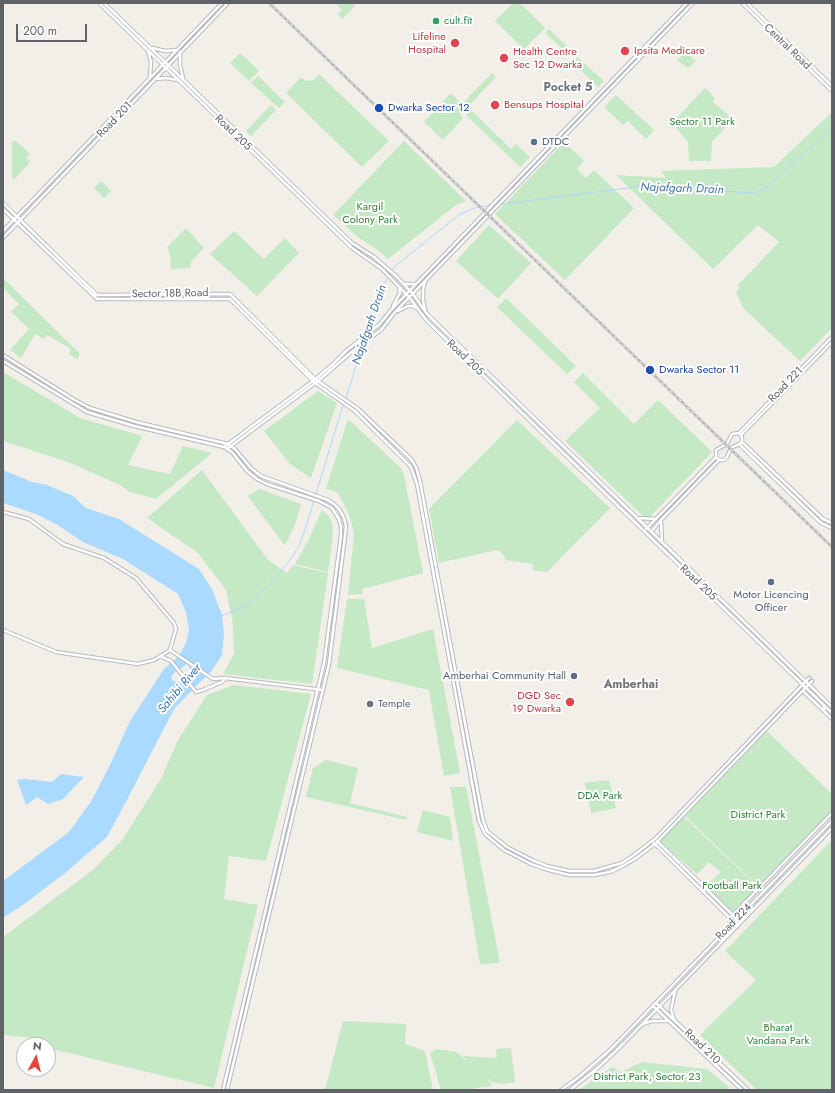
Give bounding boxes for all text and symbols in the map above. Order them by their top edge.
place label: cult.fit [444,14,472,28]
scale bar [18,16,89,42]
marker: cult.fit [431,16,441,26]
street label: Central Road [761,21,813,73]
text: 200 m [23,22,57,40]
place label: Lifeline Hospital [408,30,446,56]
marker: Lifeline Hospital [449,37,461,49]
place label: Ipsita Medicare [634,44,705,58]
place label: Health Centre Sec 12 Dwarka [513,45,582,71]
marker: Ipsita Medicare [619,45,631,57]
marker: Health Centre Sec 12 Dwarka [498,52,510,64]
district label: Pocket 5 [544,81,592,95]
place label: Bensups Hospital [504,98,584,112]
street label: Road 201 [95,99,135,141]
marker: Bensups Hospital [489,99,501,111]
place label: Dwarka Sector 12 [388,101,469,115]
marker: Dwarka Sector 12 [373,102,385,114]
street label: Road 205 [212,112,254,154]
park label: Sector 11 Park [669,115,735,129]
place label: DTDC [542,135,569,149]
marker: DTDC [529,137,539,147]
water label: Najafgarh Drain [640,180,724,198]
park label: Kargil Colony Park [342,200,398,226]
water label: Najafgarh Drain [350,283,390,367]
street label: Sector 18B Road [131,287,209,301]
street label: Road 205 [444,337,486,379]
place label: Dwarka Sector 11 [659,363,739,377]
marker: Dwarka Sector 11 [644,364,656,376]
street label: Road 221 [766,364,806,406]
street label: Road 205 [677,562,719,604]
marker: Motor Licencing Officer [766,577,776,587]
place label: Motor Licencing Officer [733,588,809,614]
water label: Sahibi River [155,661,205,717]
place label: Amberhai Community Hall [443,669,566,683]
marker: Amberhai Community Hall [569,671,579,681]
district label: Amberhai [604,678,658,692]
place label: DGD Sec 19 Dwarka [512,689,561,715]
marker: DGD Sec 19 Dwarka [564,696,576,708]
place label: Temple [378,697,411,711]
marker: Temple [365,699,375,709]
park label: DDA Park [578,789,622,803]
park label: District Park [731,808,785,822]
park label: Football Park [702,879,762,893]
street label: Road 224 [713,901,755,943]
park label: Bharat Vandana Park [747,1021,809,1047]
street label: Road 210 [681,1027,723,1067]
north arrow [16,1037,56,1077]
text: N [32,1038,43,1055]
park label: District Park, Sector 23 [594,1070,700,1084]

